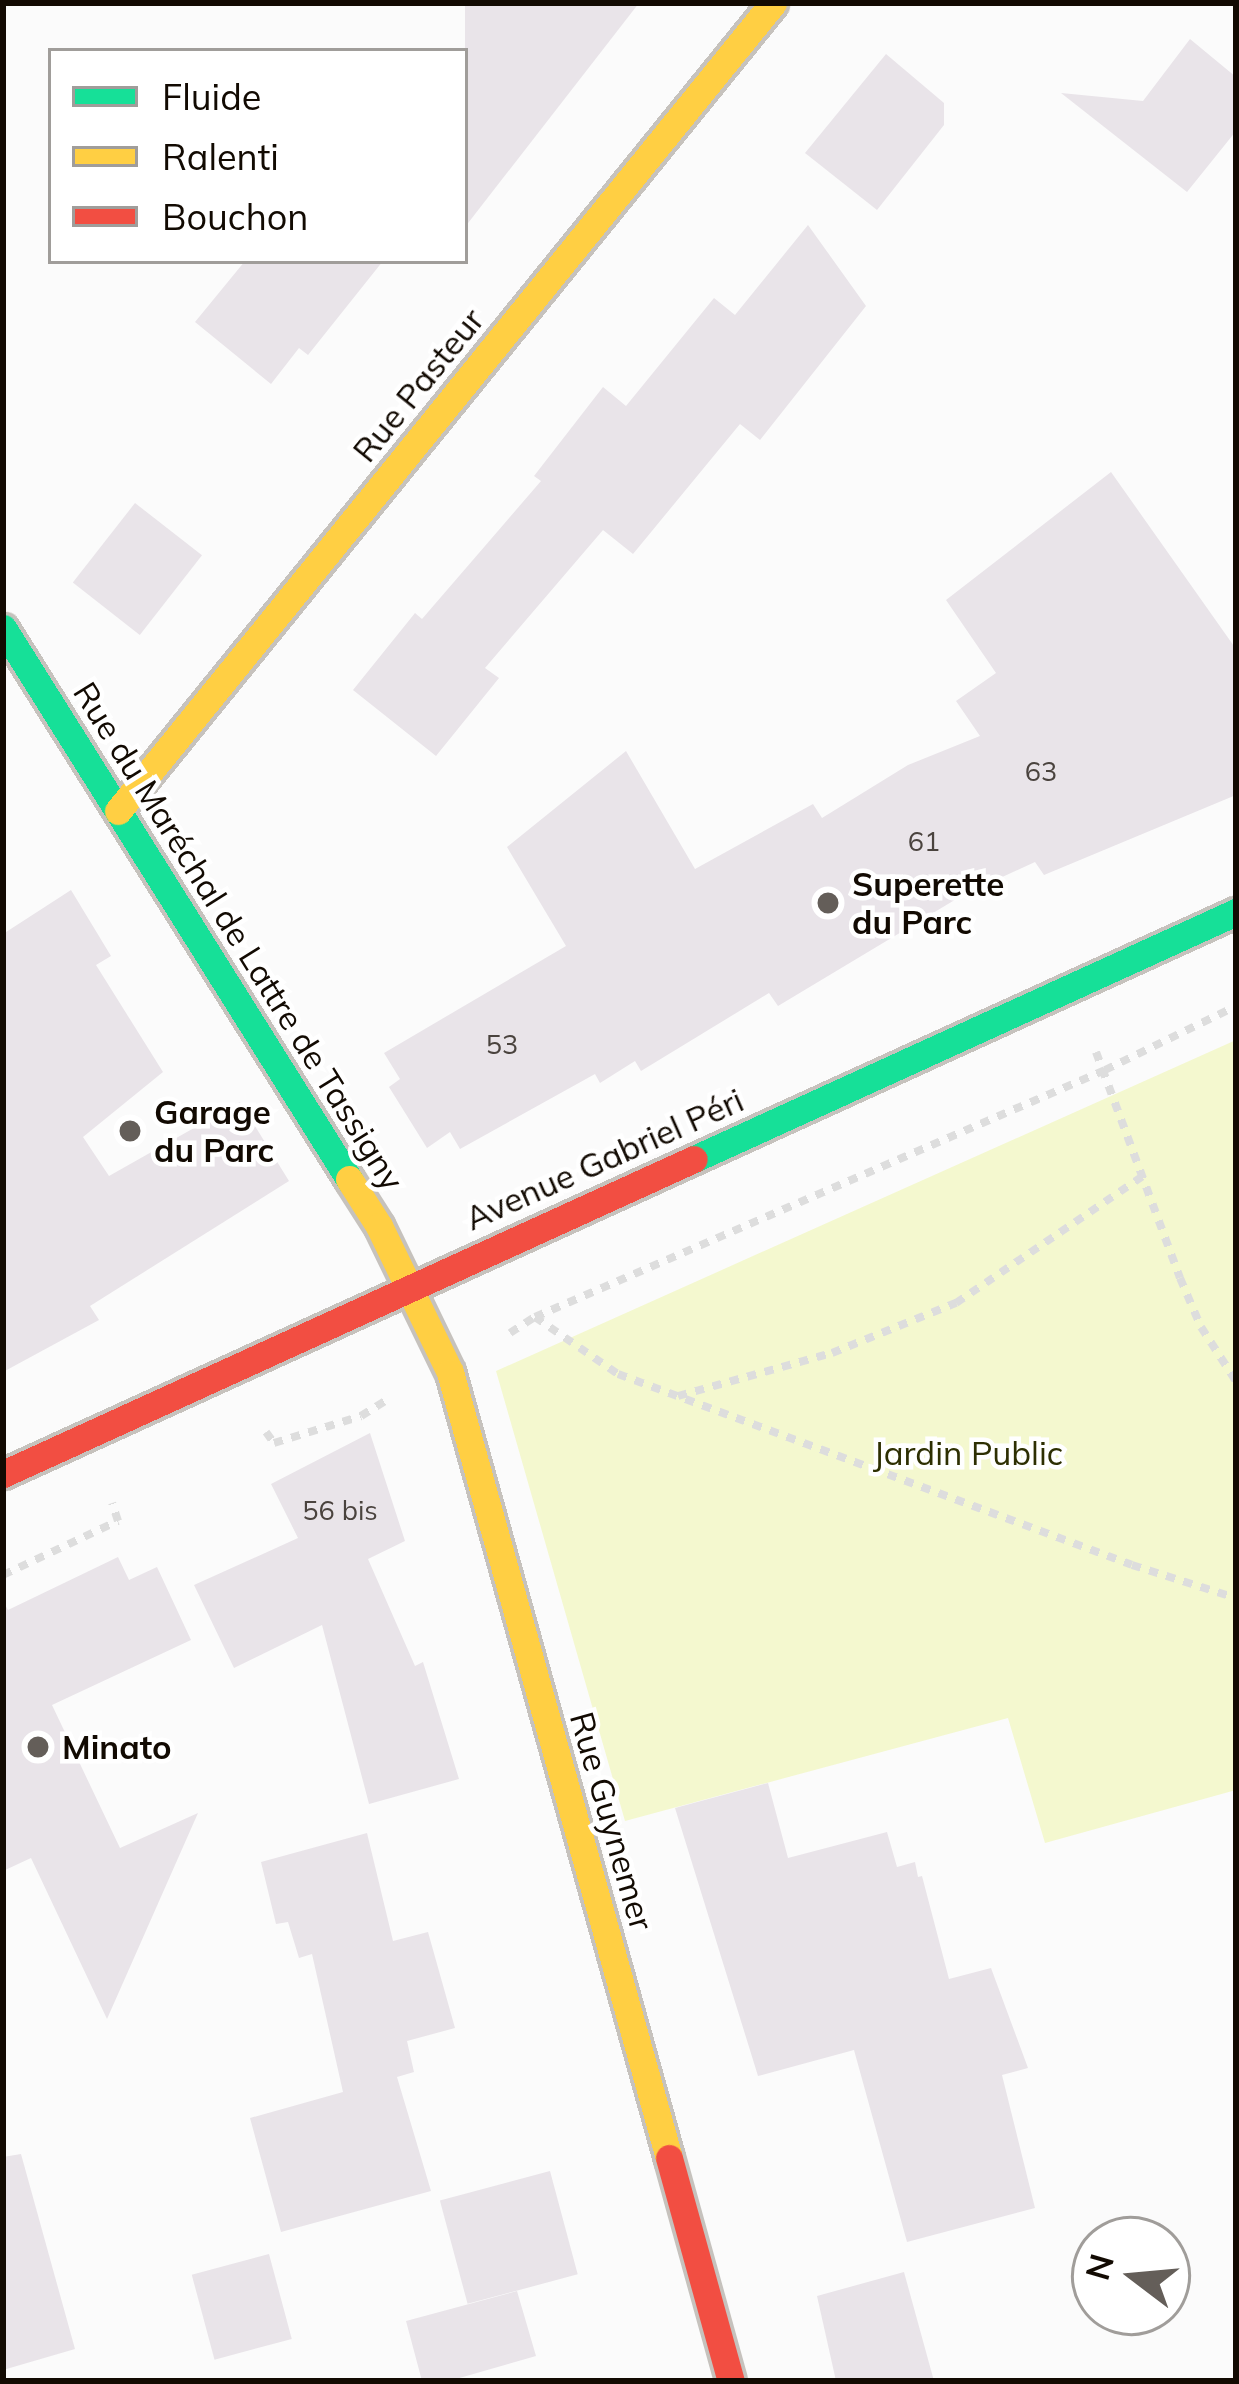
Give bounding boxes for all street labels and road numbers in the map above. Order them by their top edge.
street label: Rue Pasteur [344,300,492,470]
street label: Rue du Maréchal de Lattre de Tassigny [65,675,413,1197]
street label: Avenue Gabriel Péri [459,1080,749,1238]
street label: Rue Guynemer [562,1707,662,1935]

